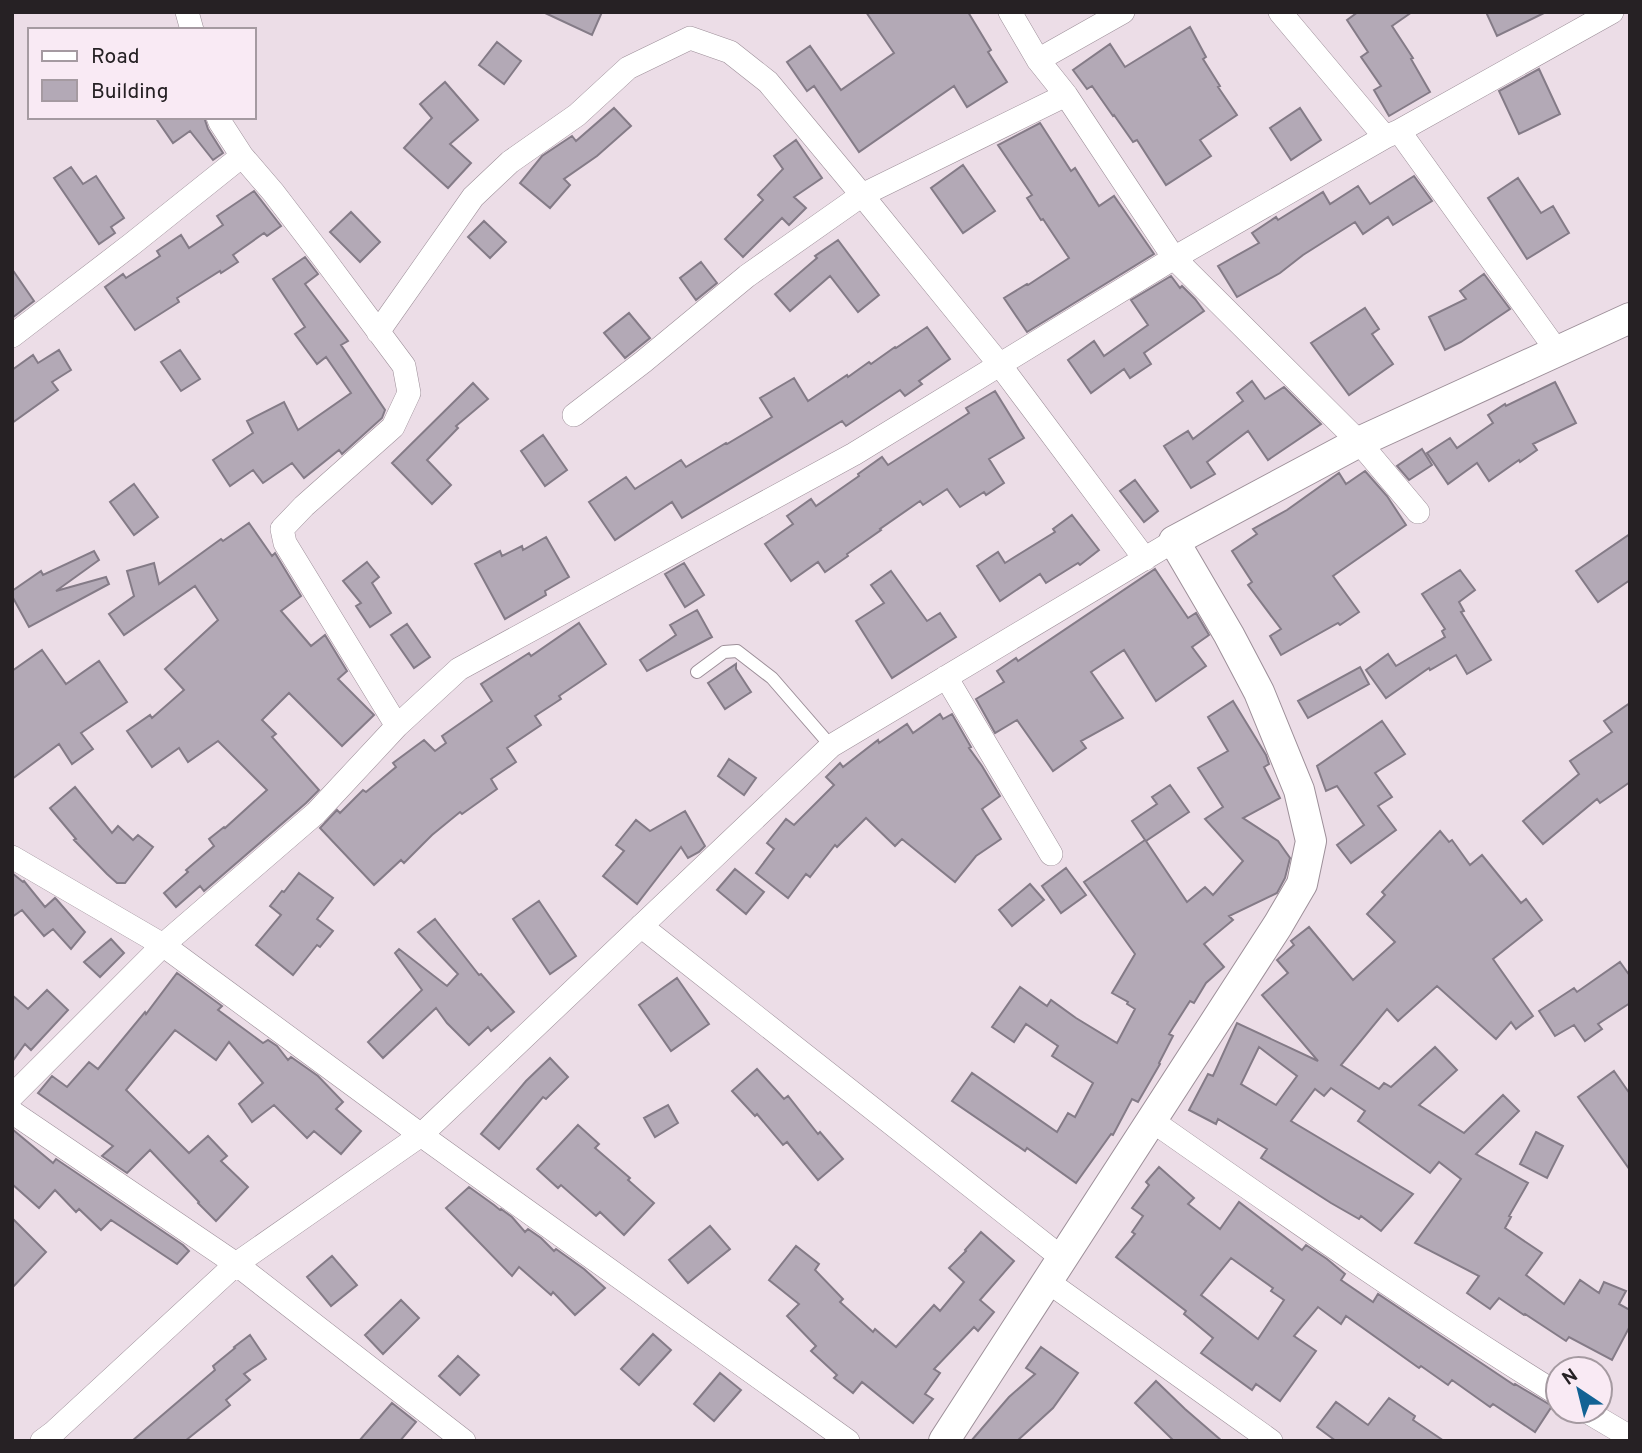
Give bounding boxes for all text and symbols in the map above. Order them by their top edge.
legend [28,28,256,119]
text: Road [91,44,140,71]
text: Building [91,79,169,106]
north arrow [1544,1355,1614,1425]
text: N [1558,1364,1583,1391]

